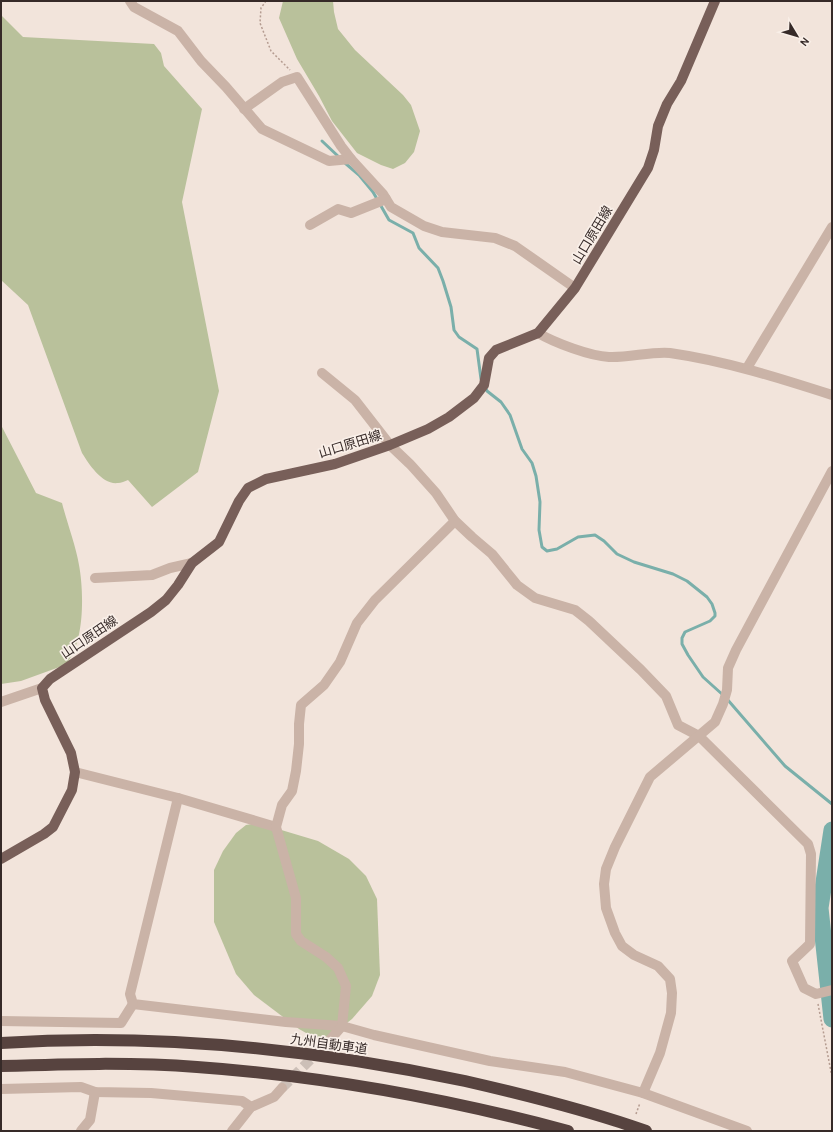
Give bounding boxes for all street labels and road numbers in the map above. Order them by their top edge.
street label: 山口原田線 [569,203,615,267]
street label: 山口原田線 [317,427,383,461]
street label: 山口原田線 [58,613,120,661]
street label: 九州自動車道 [289,1031,369,1057]

